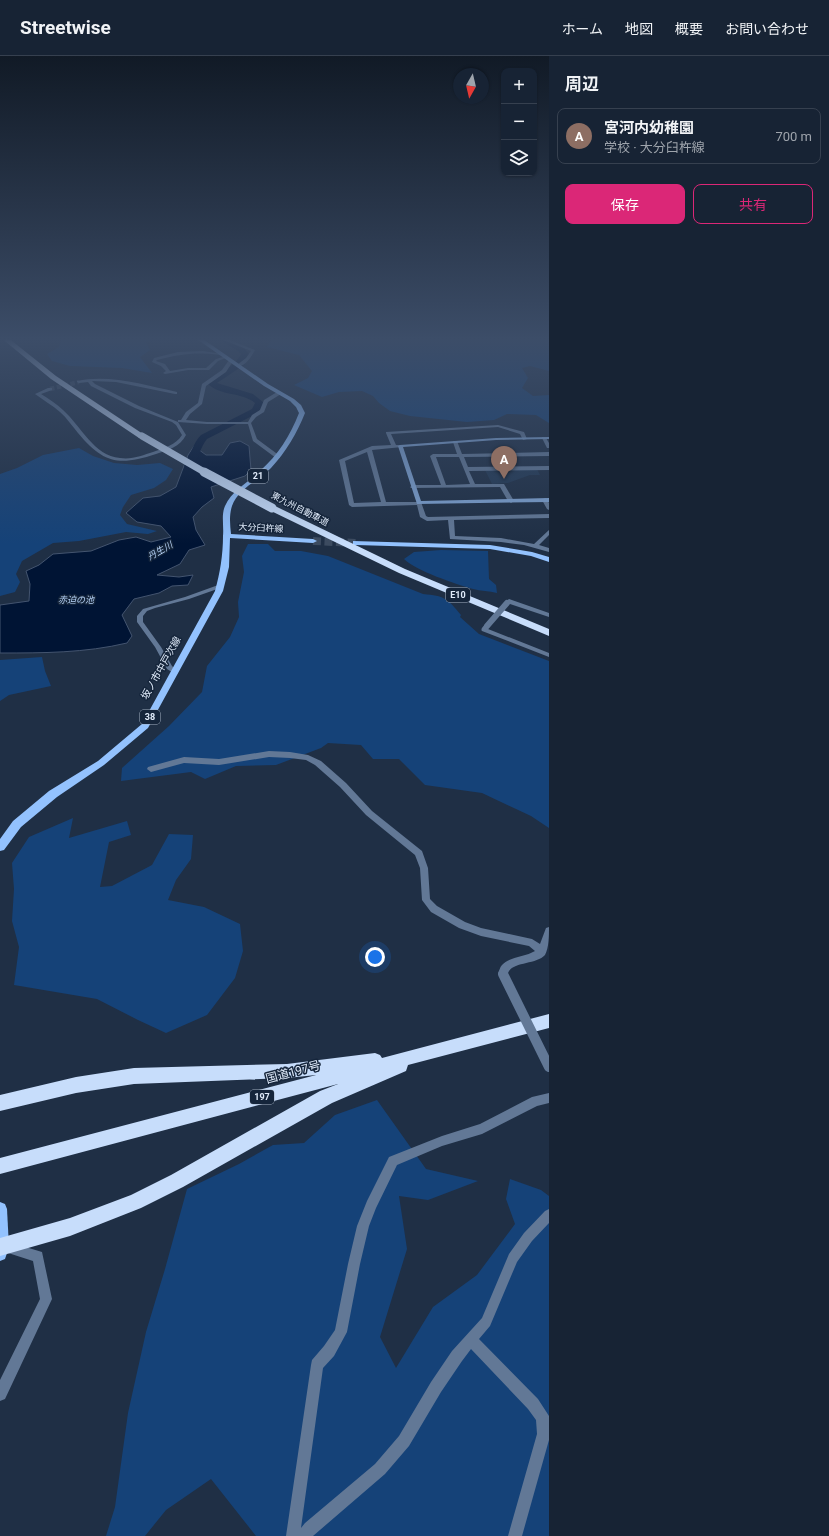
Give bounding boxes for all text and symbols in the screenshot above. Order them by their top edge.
text: Streetwise [20,16,111,39]
text: ホーム [561,21,603,37]
text: 地図 [625,21,653,37]
text: 概要 [675,21,703,37]
text: お問い合わせ [725,21,809,37]
north arrow [453,68,489,104]
map controls [501,68,537,176]
button: + [501,68,537,104]
text: 周辺 [565,74,599,94]
button: − [501,104,537,140]
text: 宮河内幼稚園 [604,119,694,137]
text: A [575,129,583,144]
text: 700 m [775,129,812,144]
button: layers [501,140,537,176]
text: 学校 · 大分臼杵線 [604,140,705,155]
button: 保存 [565,184,685,224]
button: 共有 [693,184,813,224]
pin: A [491,446,517,479]
road number: 21 [248,469,268,483]
street label: 東九州自動車道 [270,489,331,528]
street label: 大分臼杵線 [238,522,285,534]
water label: 丹生川 [146,539,175,562]
road number: E10 [446,588,470,602]
water label: 赤迫の池 [58,595,95,605]
street label: 坂ノ市中戸次線 [139,635,183,701]
road number: 38 [140,710,160,724]
your location [365,947,385,967]
street label: 国道197号 [264,1058,322,1086]
road number: 197 [250,1090,274,1104]

